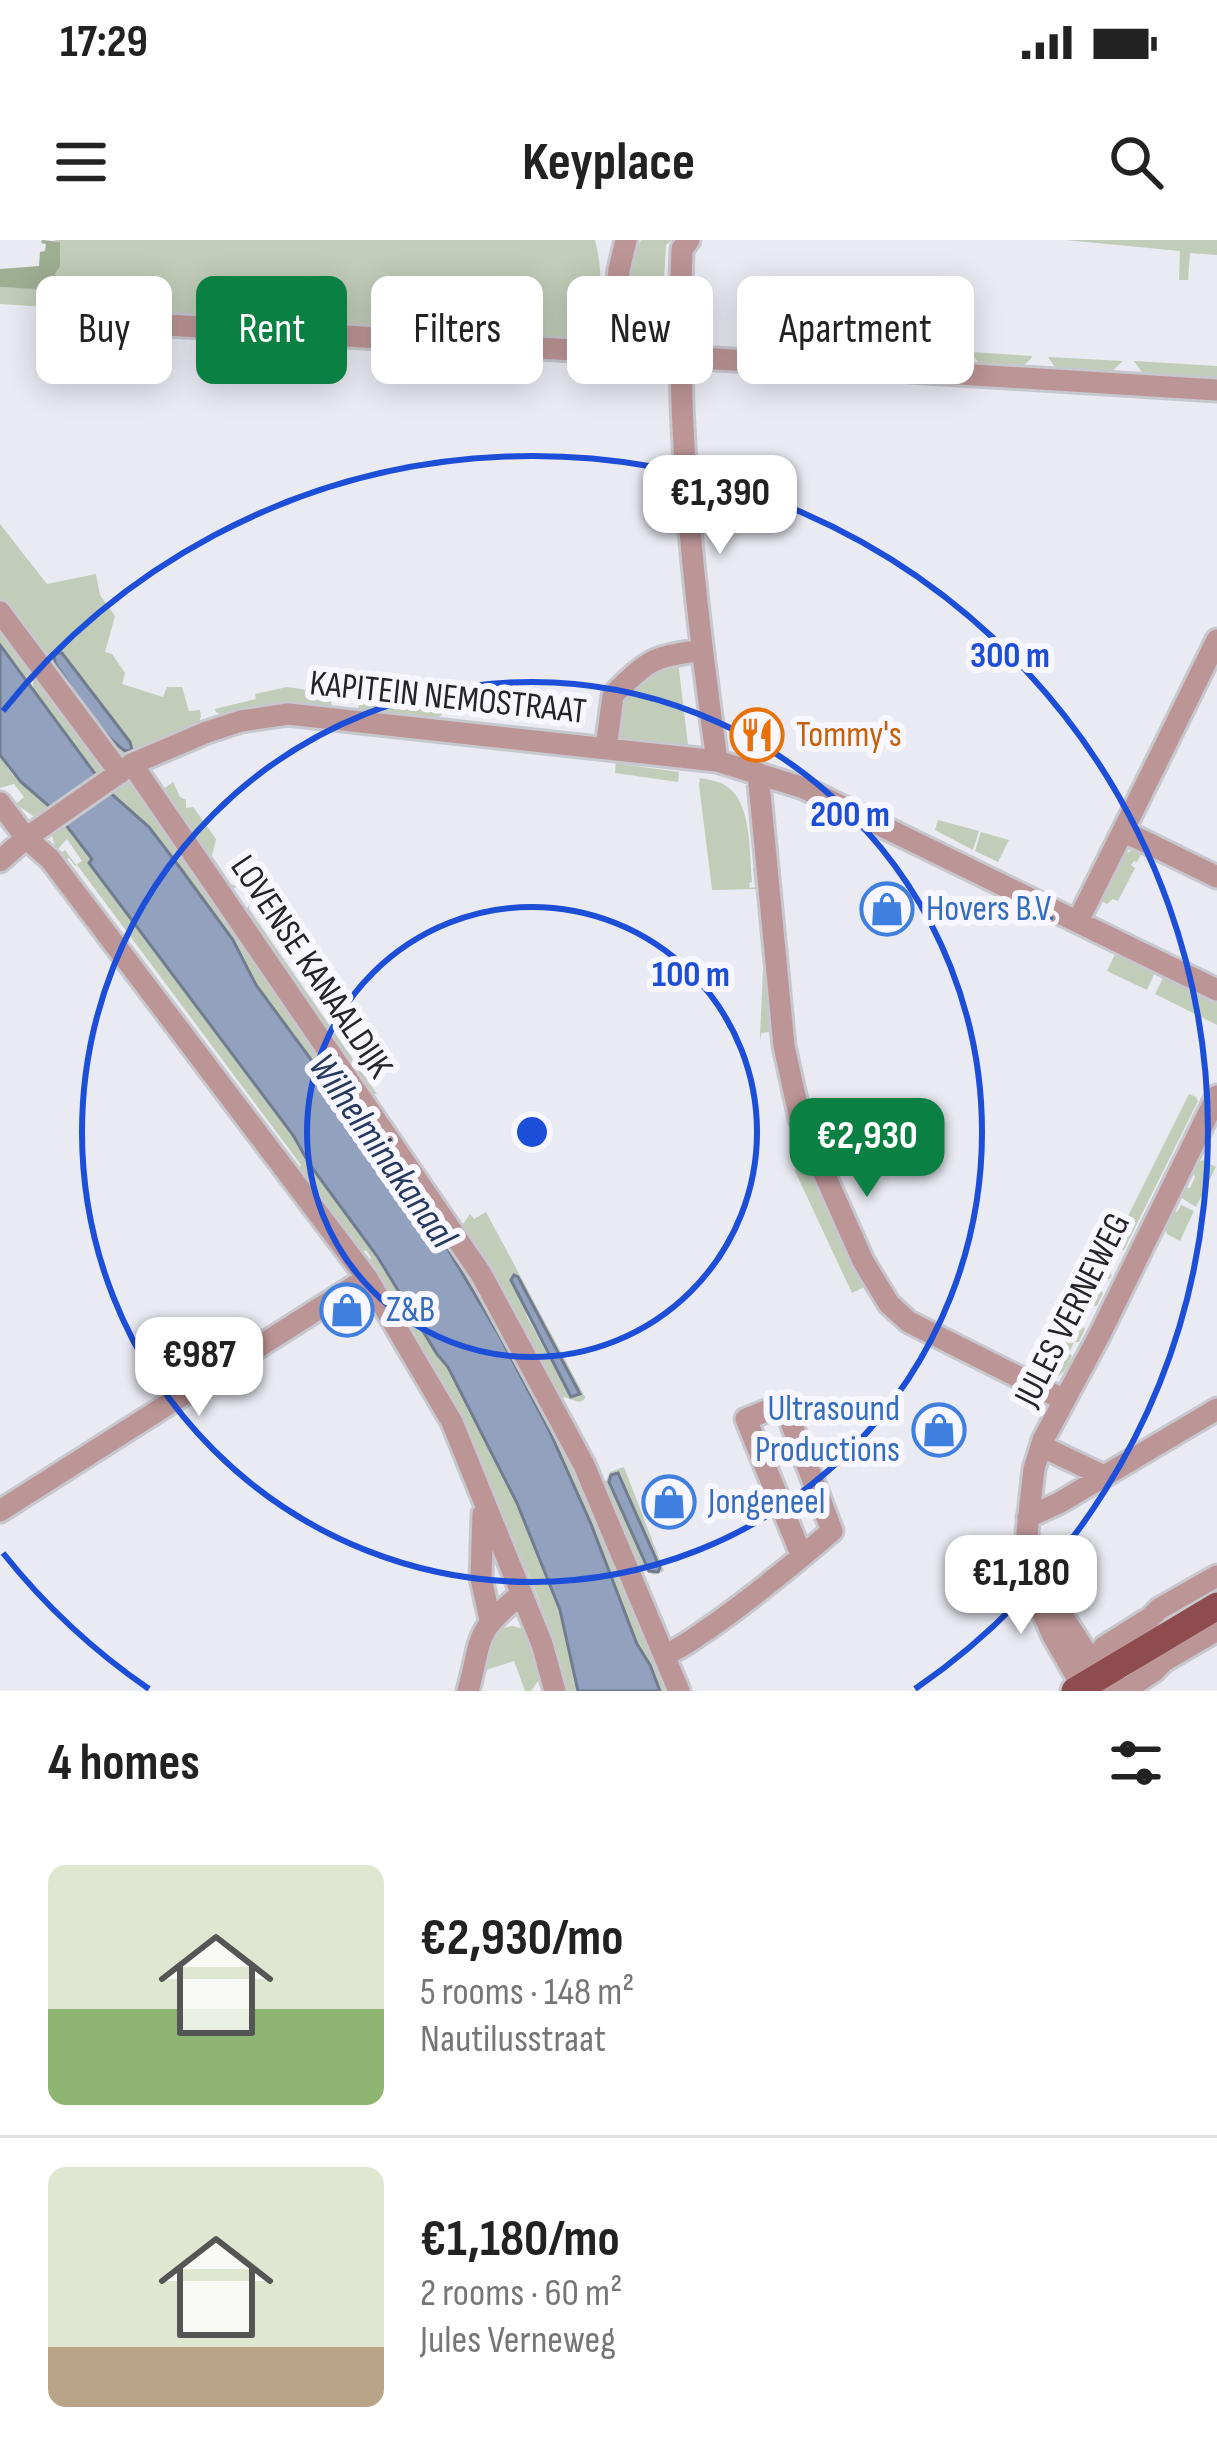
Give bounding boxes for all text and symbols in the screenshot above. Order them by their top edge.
text: 17:29 [60,15,148,70]
icon: menu [48,129,114,195]
icon: search [1103,129,1169,195]
text: Keyplace [522,130,695,195]
chip: Buy [36,276,172,384]
chip: Rent [196,276,347,384]
chip: Filters [371,276,543,384]
chip: New [567,276,713,384]
chip: Apartment [737,276,974,384]
pin: €1,390 [622,455,818,557]
text: €1,390 [670,470,770,517]
text: 300 m [970,635,1050,678]
street label: KAPITEIN NEMOSTRAAT [308,662,588,734]
restaurant icon: Tommy's [729,707,785,763]
place label: Tommy's [796,714,902,757]
text: 200 m [810,794,890,837]
street label: LOVENSE KANAALDIJK [221,848,402,1087]
shop icon: Hovers B.V. [859,881,915,937]
place label: Hovers B.V. [926,888,1055,931]
text: 100 m [652,954,730,997]
water label: Wilhelminakanaal [298,1045,467,1258]
pin: €2,930 [769,1098,965,1200]
centre of rings [511,1111,553,1153]
text: €2,930 [817,1113,917,1160]
street label: JULES VERNEWEG [1005,1206,1140,1415]
shop icon: Z&B [319,1282,375,1338]
place label: Z&B [386,1289,435,1332]
pin: €987 [128,1317,270,1419]
text: €987 [162,1332,236,1379]
place label: Ultrasound Productions [755,1388,900,1472]
shop icon: Ultrasound Productions [911,1402,967,1458]
shop icon: Jongeneel [641,1474,697,1530]
place label: Jongeneel [707,1481,825,1524]
pin: €1,180 [923,1535,1119,1637]
text: €1,180 [972,1550,1070,1597]
icon: filters [1103,1730,1169,1796]
text: 4 homes [48,1733,200,1794]
text: €2,930/mo [420,1908,623,1969]
icon: home [144,1913,288,2057]
text: 5 rooms · 148 m² [420,1969,635,2016]
text: Nautilusstraat [420,2016,606,2063]
text: €1,180/mo [420,2209,620,2270]
icon: home [144,2215,288,2359]
text: 2 rooms · 60 m² [420,2270,622,2317]
text: Jules Verneweg [420,2317,616,2364]

